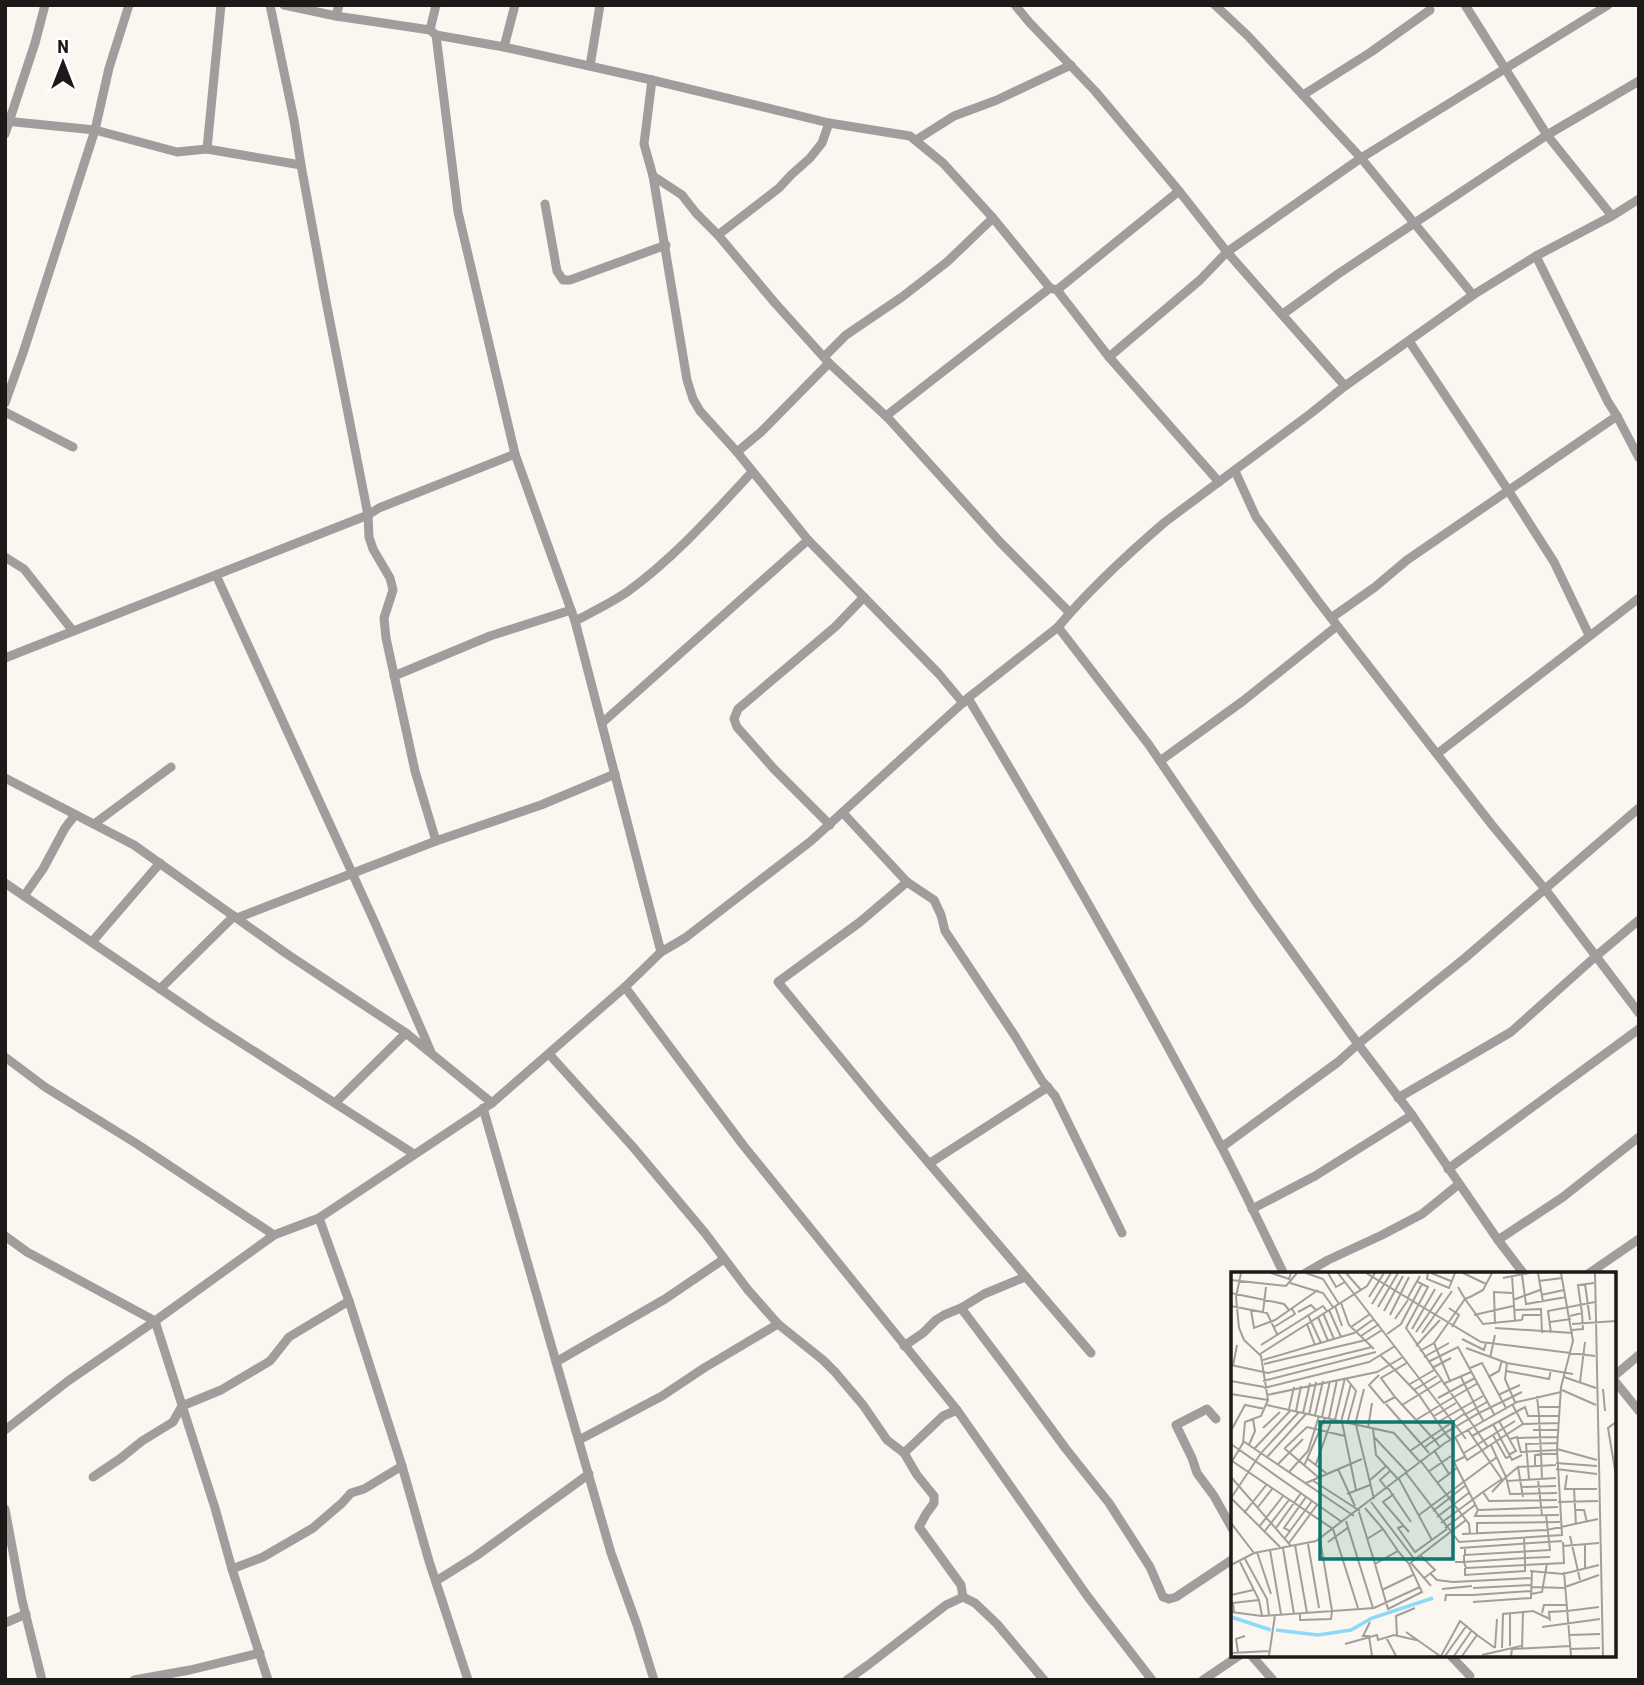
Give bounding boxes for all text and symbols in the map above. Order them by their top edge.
north arrow [28,28,98,98]
text: N [57,35,69,58]
inset map [1231,1272,1616,1657]

